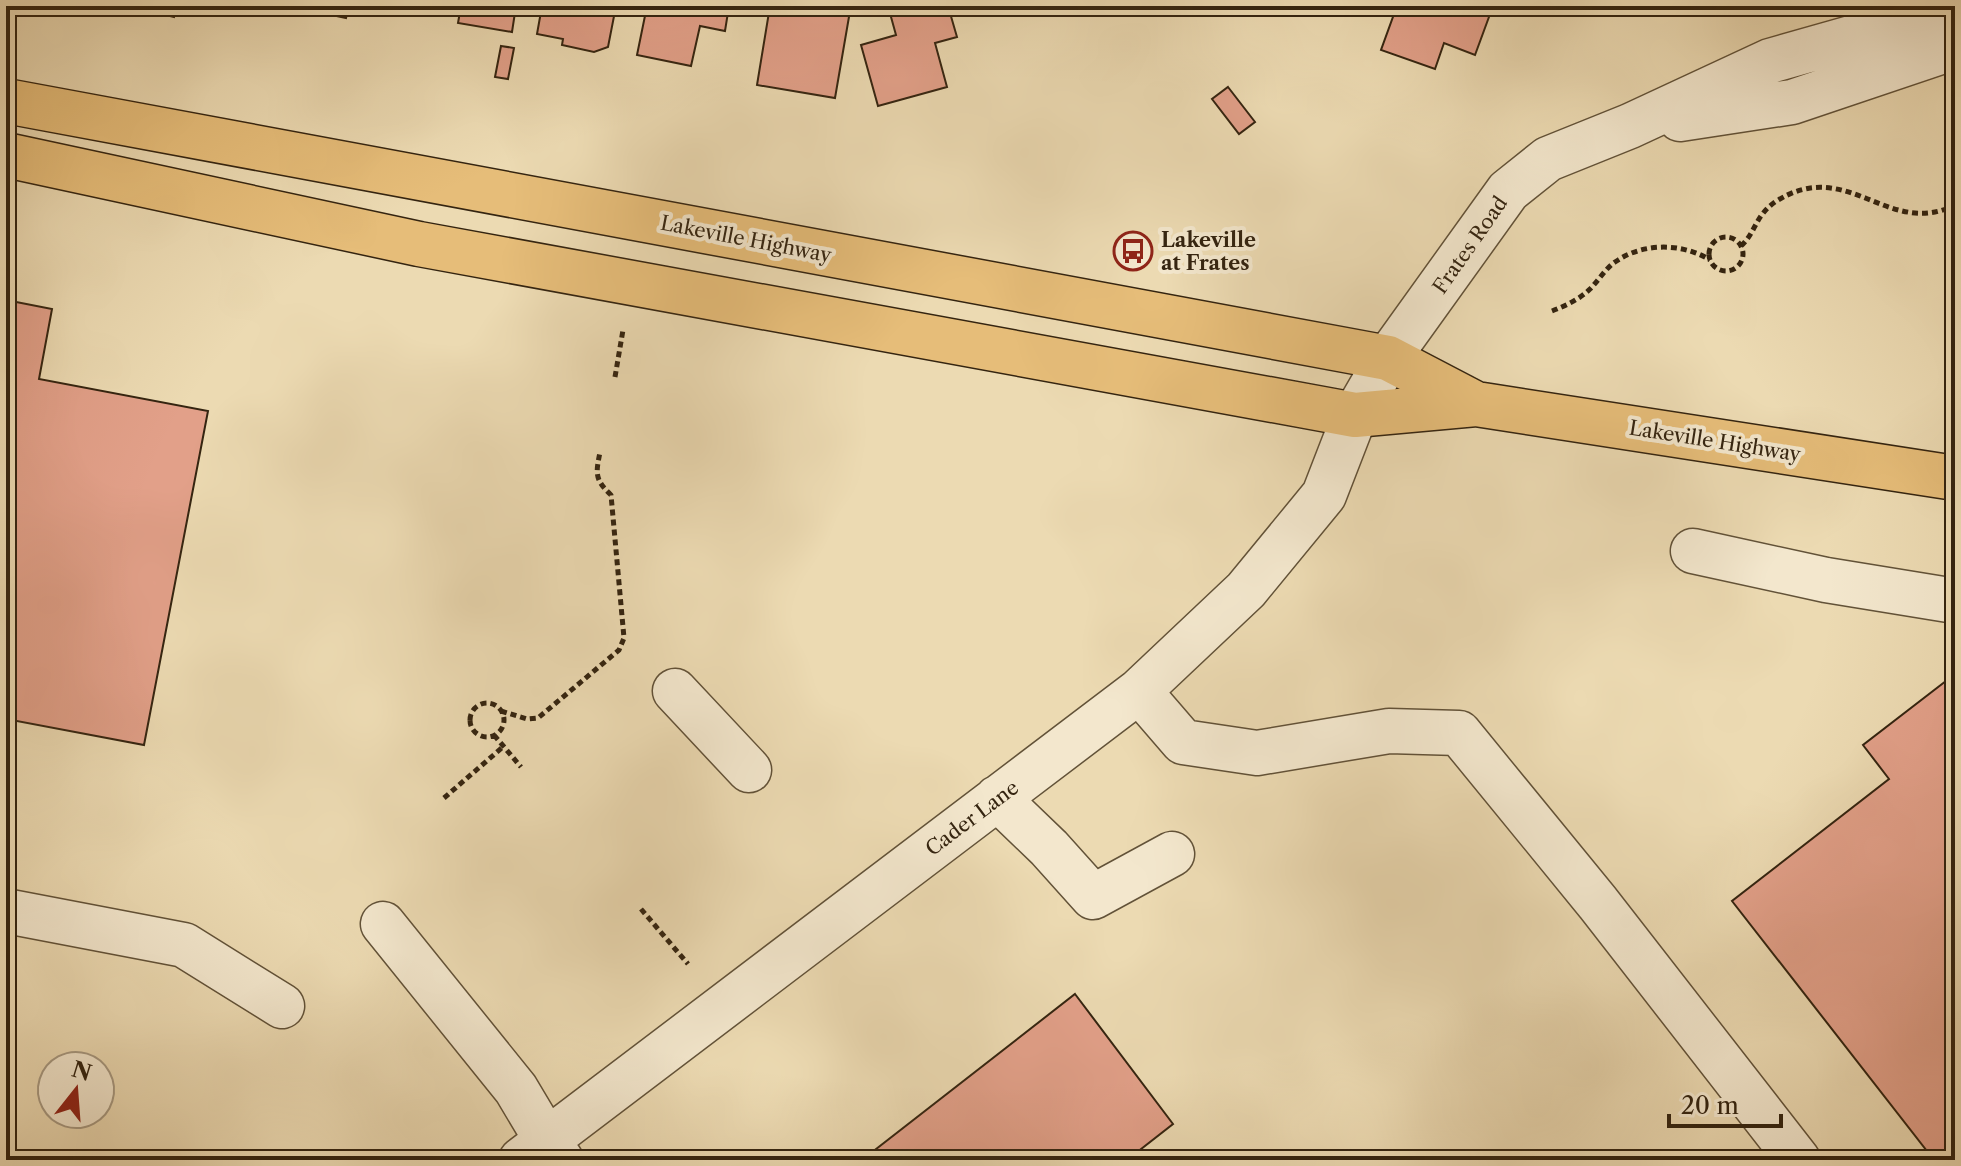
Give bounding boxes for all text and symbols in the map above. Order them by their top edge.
street label: Frates Road [1428,192,1512,298]
street label: Lakeville Highway [659,211,834,267]
place label: Lakeville at Frates [1161,228,1256,275]
bus stop icon: Lakeville at Frates [1112,230,1154,272]
street label: Lakeville Highway [1627,416,1803,467]
street label: Cader Lane [921,775,1023,861]
north arrow [36,1050,116,1130]
text: N [69,1056,95,1087]
scale bar [1669,1078,1781,1128]
text: 20 m [1681,1091,1739,1120]

